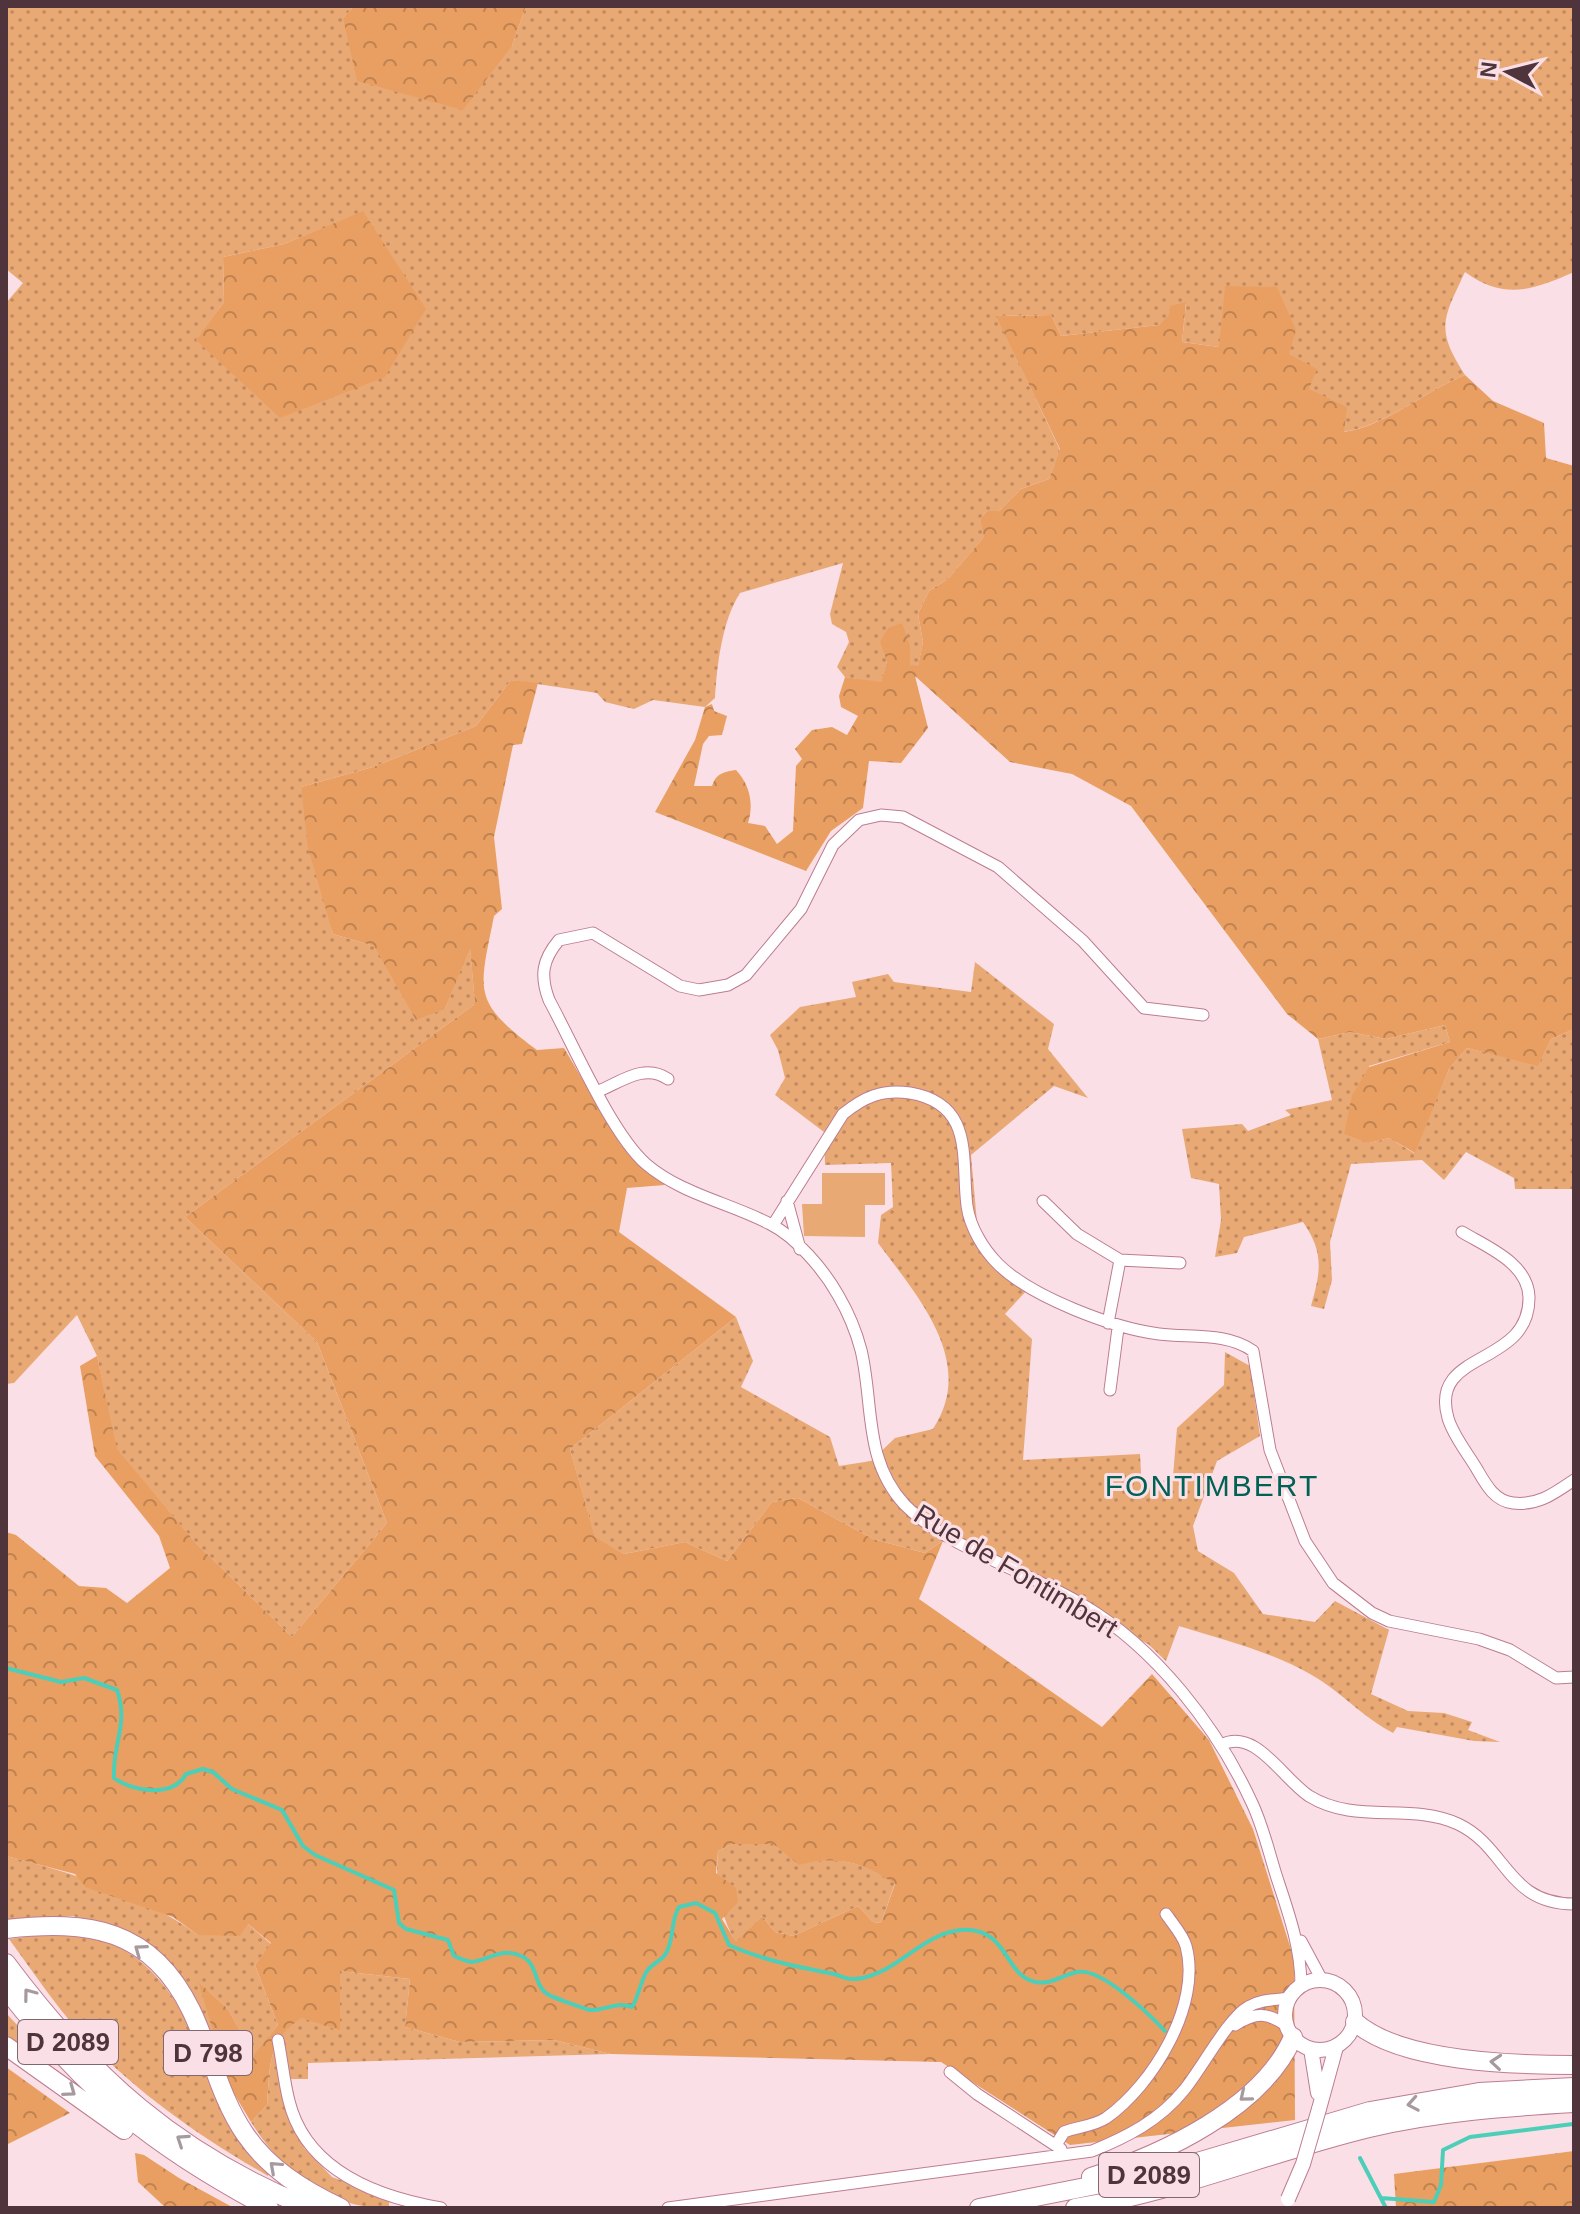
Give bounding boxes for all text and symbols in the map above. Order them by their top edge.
north arrow [1468,32,1548,112]
text: N [1475,60,1502,79]
district label: FONTIMBERT [1105,1469,1319,1502]
street label: Rue de Fontimbert [909,1498,1124,1644]
one-way arrow [135,1945,149,1960]
one-way arrow [25,1988,39,2003]
road number: D 2089 [18,2020,118,2064]
road number: D 798 [164,2031,252,2075]
one-way arrow [1489,2054,1502,2071]
one-way arrow [62,2081,76,2096]
one-way arrow [1239,2086,1254,2101]
one-way arrow [1406,2094,1420,2111]
one-way arrow [176,2134,191,2149]
road number: D 2089 [1099,2153,1199,2197]
one-way arrow [270,2161,284,2176]

